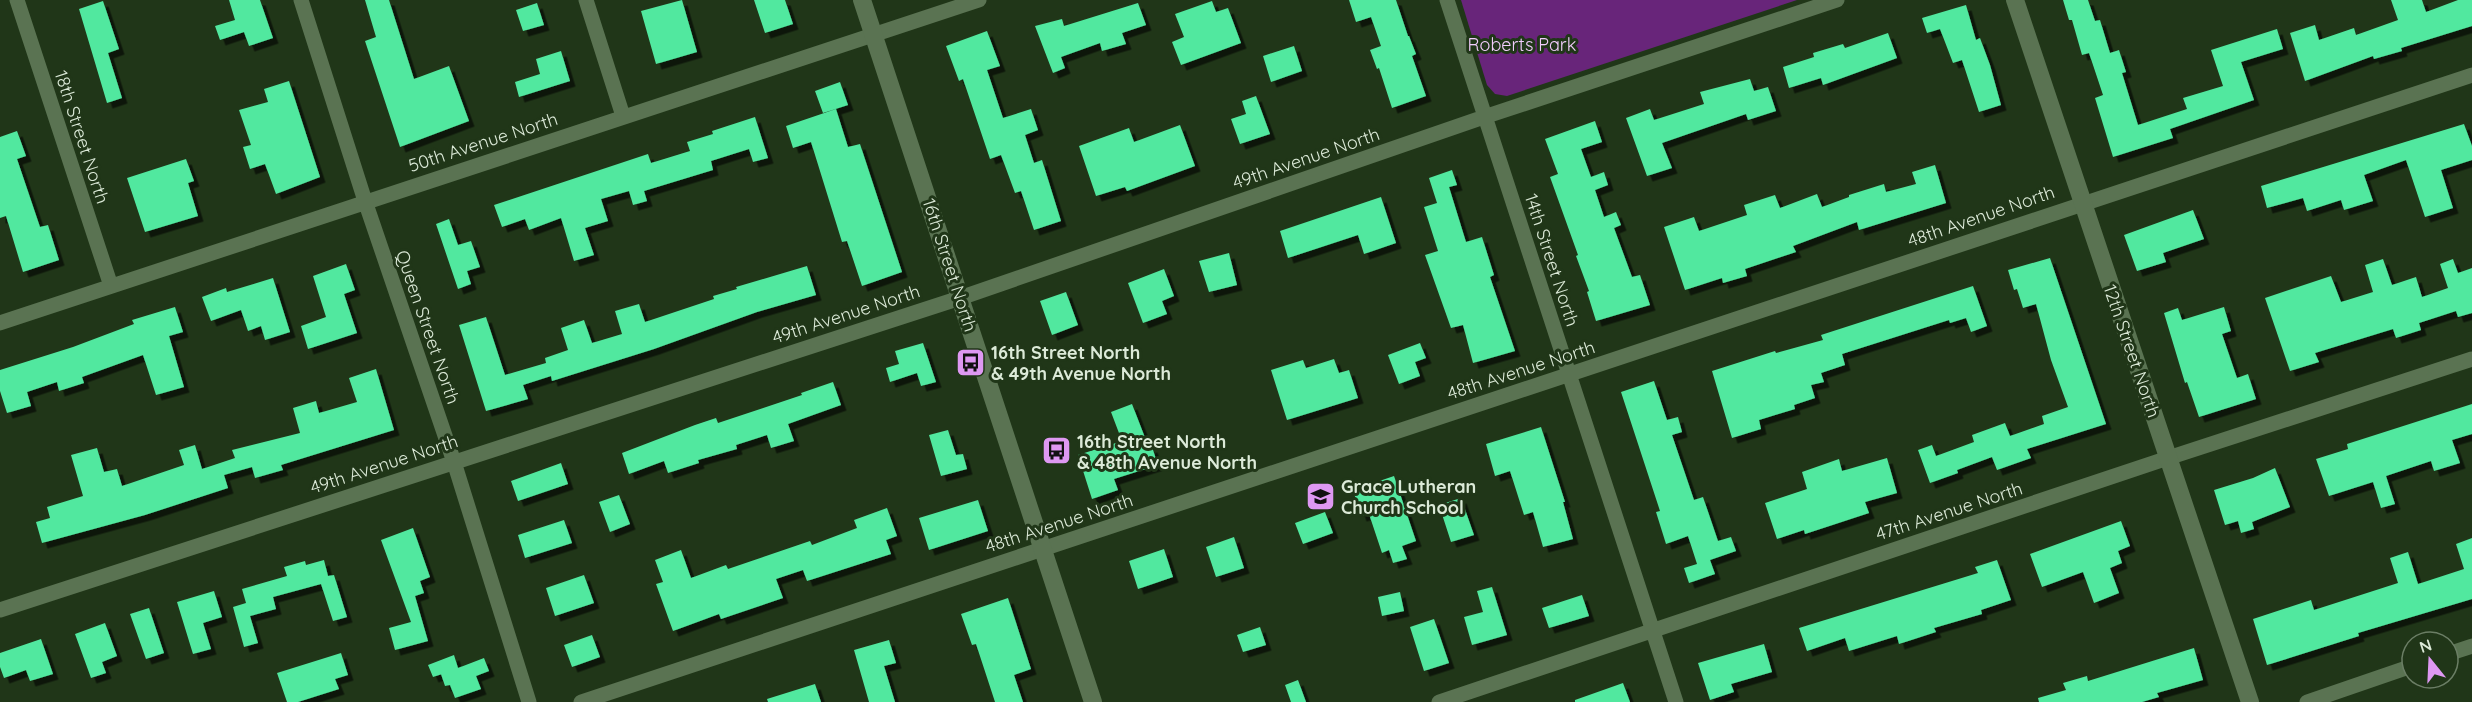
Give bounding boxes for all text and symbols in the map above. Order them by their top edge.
park label: Roberts Park [1468,33,1576,56]
street label: 18th Street North [50,67,114,207]
street label: 50th Avenue North [406,107,560,177]
street label: 49th Avenue North [1229,122,1383,194]
street label: 48th Avenue North [1904,180,2058,252]
street label: 14th Street North [1520,191,1584,329]
street label: 16th Street North [918,195,982,335]
street label: Queen Street North [391,247,465,407]
street label: 49th Avenue North [769,279,923,349]
street label: 12th Street North [2098,281,2166,421]
street label: 48th Avenue North [1444,335,1598,405]
place label: 16th Street North & 49th Avenue North [991,341,1171,385]
bus stop icon: 16th Street North & 49th Avenue North [954,346,986,378]
street label: 49th Avenue North [307,429,461,499]
place label: 16th Street North & 48th Avenue North [1077,430,1257,474]
bus stop icon: 16th Street North & 48th Avenue North [1040,435,1072,467]
place label: Grace Lutheran Church School [1341,475,1476,519]
street label: 47th Avenue North [1873,476,2025,546]
school or university icon: Grace Lutheran Church School [1304,480,1336,512]
street label: 48th Avenue North [982,488,1136,558]
north arrow [2400,630,2460,690]
text: N [2417,634,2434,657]

